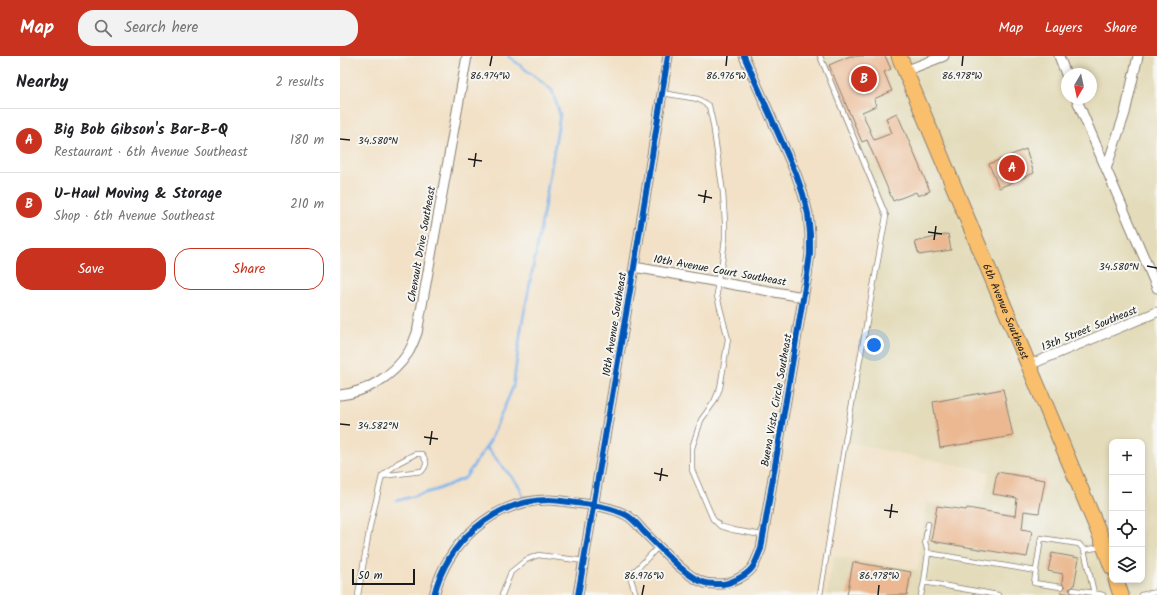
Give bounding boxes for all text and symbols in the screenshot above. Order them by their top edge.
search box [78,10,358,46]
text: Map [20,13,54,43]
text: Search here [124,16,198,40]
icon: search [92,17,114,39]
text: Map [999,17,1023,39]
text: Layers [1045,17,1083,39]
text: Share [1105,17,1137,39]
pin: B [851,64,877,94]
text: 86.974°W [470,68,510,84]
text: 86.976°W [706,68,746,84]
text: 86.978°W [942,68,983,84]
north arrow [1061,68,1097,104]
text: Nearby [16,69,68,96]
text: 2 results [276,72,324,93]
text: Big Bob Gibson's Bar-B-Q [54,118,228,142]
text: A [25,130,33,151]
text: 180 m [290,130,324,151]
text: 34.580°N [358,133,398,149]
text: Restaurant · 6th Avenue Southeast [54,142,248,163]
pin: A [999,153,1025,183]
text: U-Haul Moving & Storage [54,182,222,206]
street label: Chenault Drive Southeast [403,184,441,304]
text: B [25,194,33,215]
text: 210 m [290,194,324,215]
text: Shop · 6th Avenue Southeast [54,206,215,227]
button: Save [16,248,166,290]
button: Share [174,248,324,290]
street label: 10th Avenue Court Southeast [652,250,788,292]
text: 34.580°N [1099,259,1139,275]
street label: 6th Avenue Southeast [977,261,1034,363]
street label: 10th Avenue Southeast [598,270,632,378]
street label: 13th Street Southeast [1039,301,1141,356]
street label: Buena Vista Circle Southeast [756,332,798,468]
your location [864,335,884,355]
text: 34.582°N [358,418,399,434]
map controls [1109,439,1145,583]
button: + [1109,439,1145,475]
button: − [1109,475,1145,511]
button: locate [1109,511,1145,547]
button: layers [1109,547,1145,583]
scale bar [352,567,415,586]
text: 50 m [358,567,383,585]
text: 86.976°W [624,568,664,584]
text: 86.978°W [859,568,900,584]

